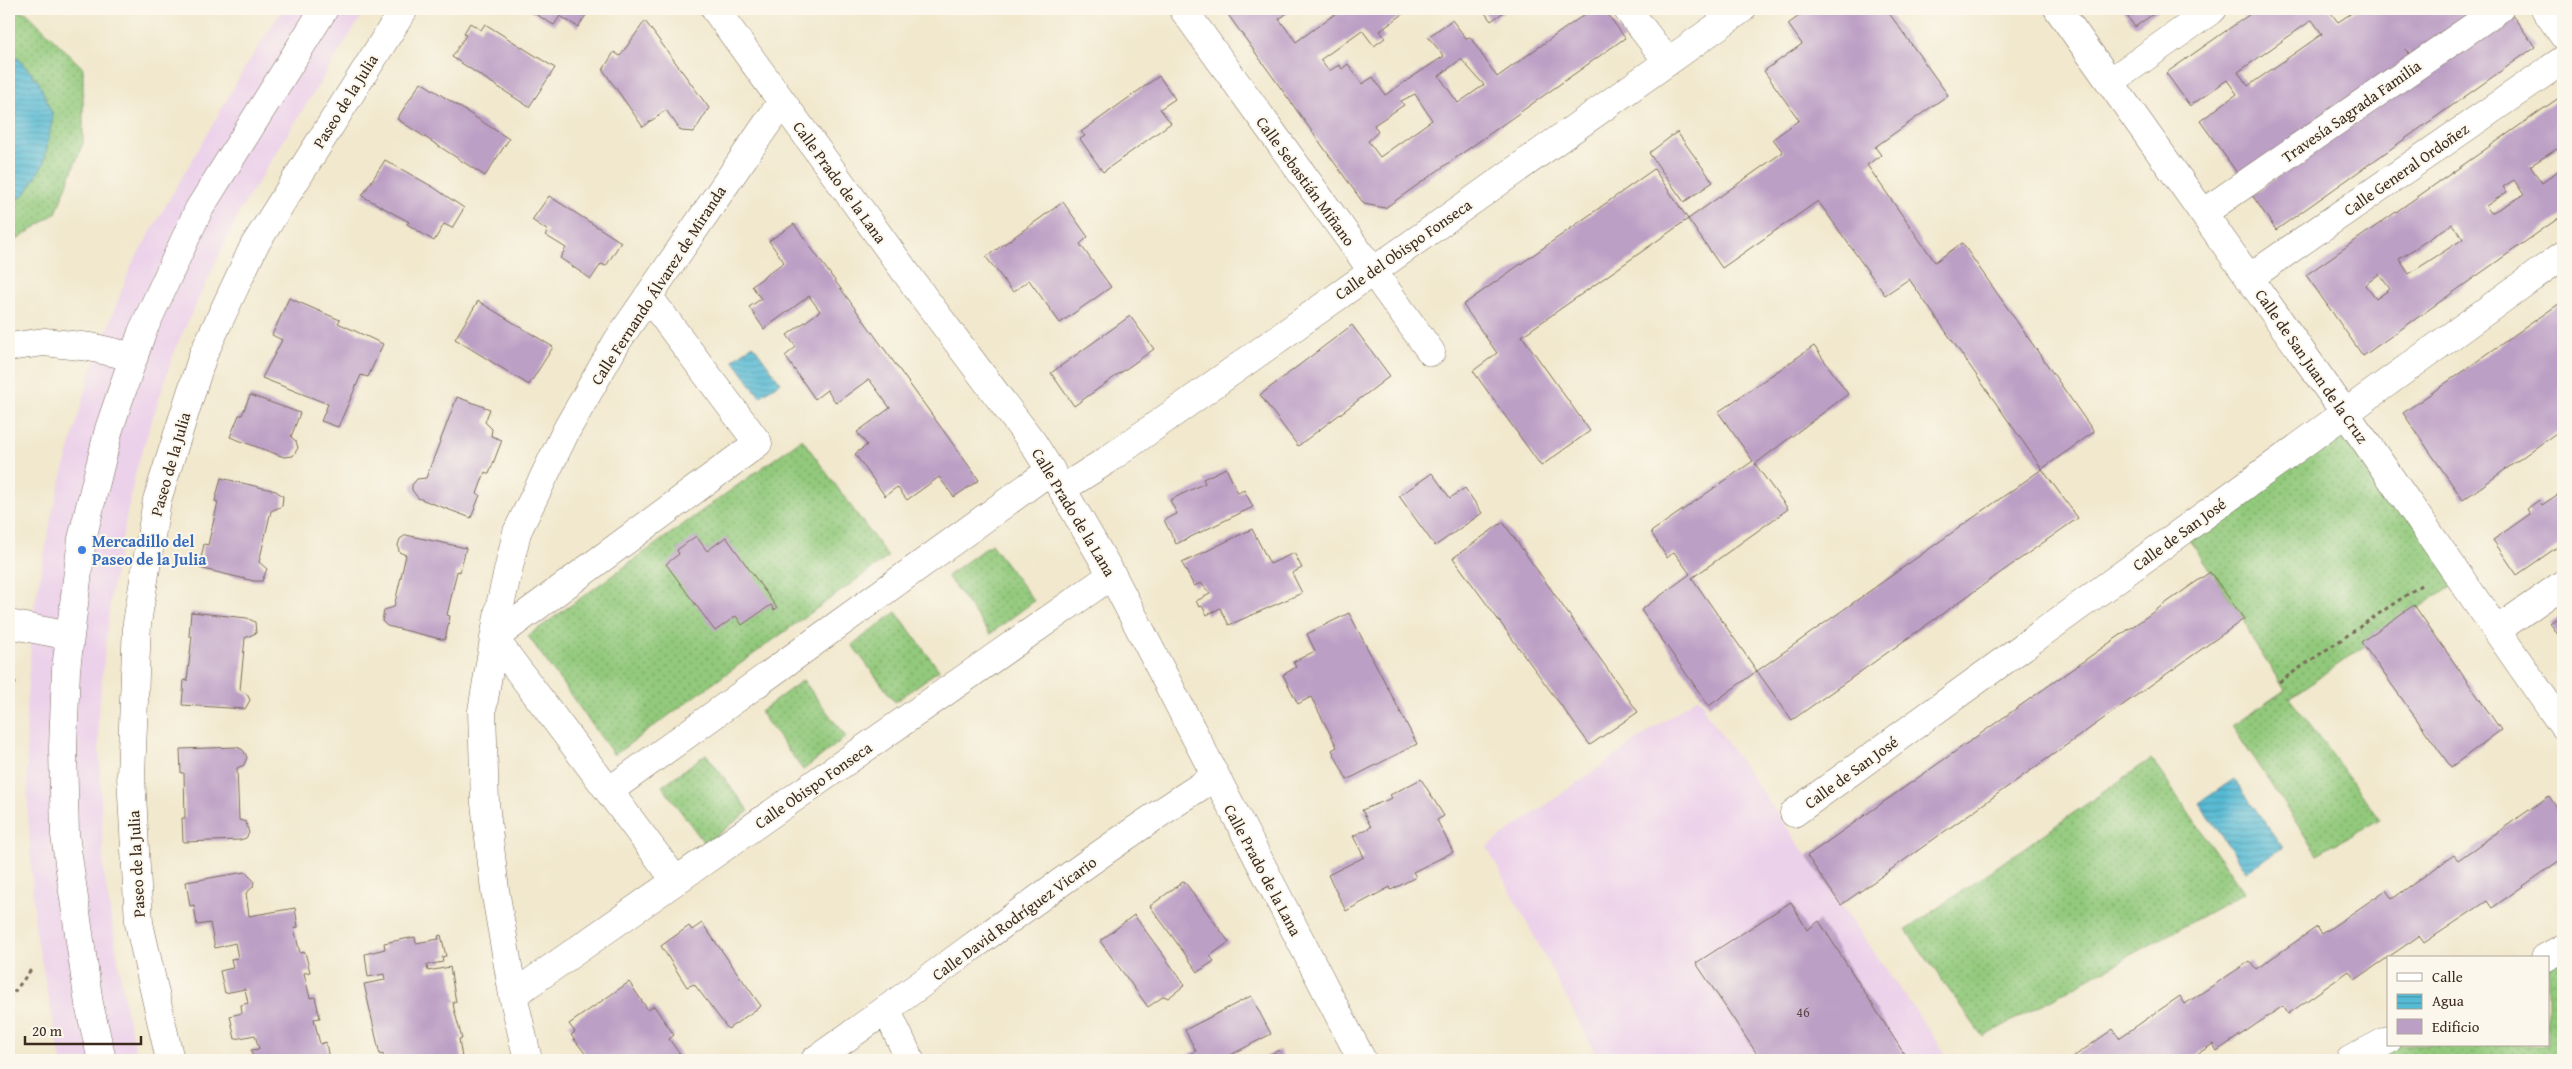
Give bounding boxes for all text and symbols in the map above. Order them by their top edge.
street label: Paseo de la Julia [306,49,384,153]
street label: Travesía Sagrada Familia [2276,53,2426,168]
street label: Calle Sebastián Miñano [1251,111,1361,251]
street label: Calle Prado de la Lana [787,116,893,249]
street label: Calle General Ordoñez [2338,117,2474,221]
street label: Calle Fernando Álvarez de Miranda [584,180,732,389]
street label: Calle del Obispo Fonseca [1330,192,1477,305]
street label: Calle de San Juan de la Cruz [2250,284,2374,448]
street label: Paseo de la Julia [144,409,196,519]
street label: Calle Prado de la Lana [1026,443,1122,581]
street label: Calle de San José [2127,492,2231,576]
place label: Mercadillo del Paseo de la Julia [92,529,207,571]
marker: Mercadillo del Paseo de la Julia [76,544,88,556]
street label: Calle de San José [1799,730,1903,814]
street label: Calle Obispo Fonseca [749,735,877,834]
street label: Calle Prado de la Lana [1218,800,1308,941]
street label: Paseo de la Julia [121,809,151,918]
street label: Calle David Rodríguez Vicario [927,850,1101,986]
legend [2387,956,2550,1046]
text: Calle [2432,966,2463,987]
text: Agua [2432,990,2464,1011]
house number: 46 [1796,1002,1810,1022]
scale bar [25,1014,141,1046]
text: Edificio [2432,1016,2480,1037]
text: 20 m [32,1020,63,1041]

